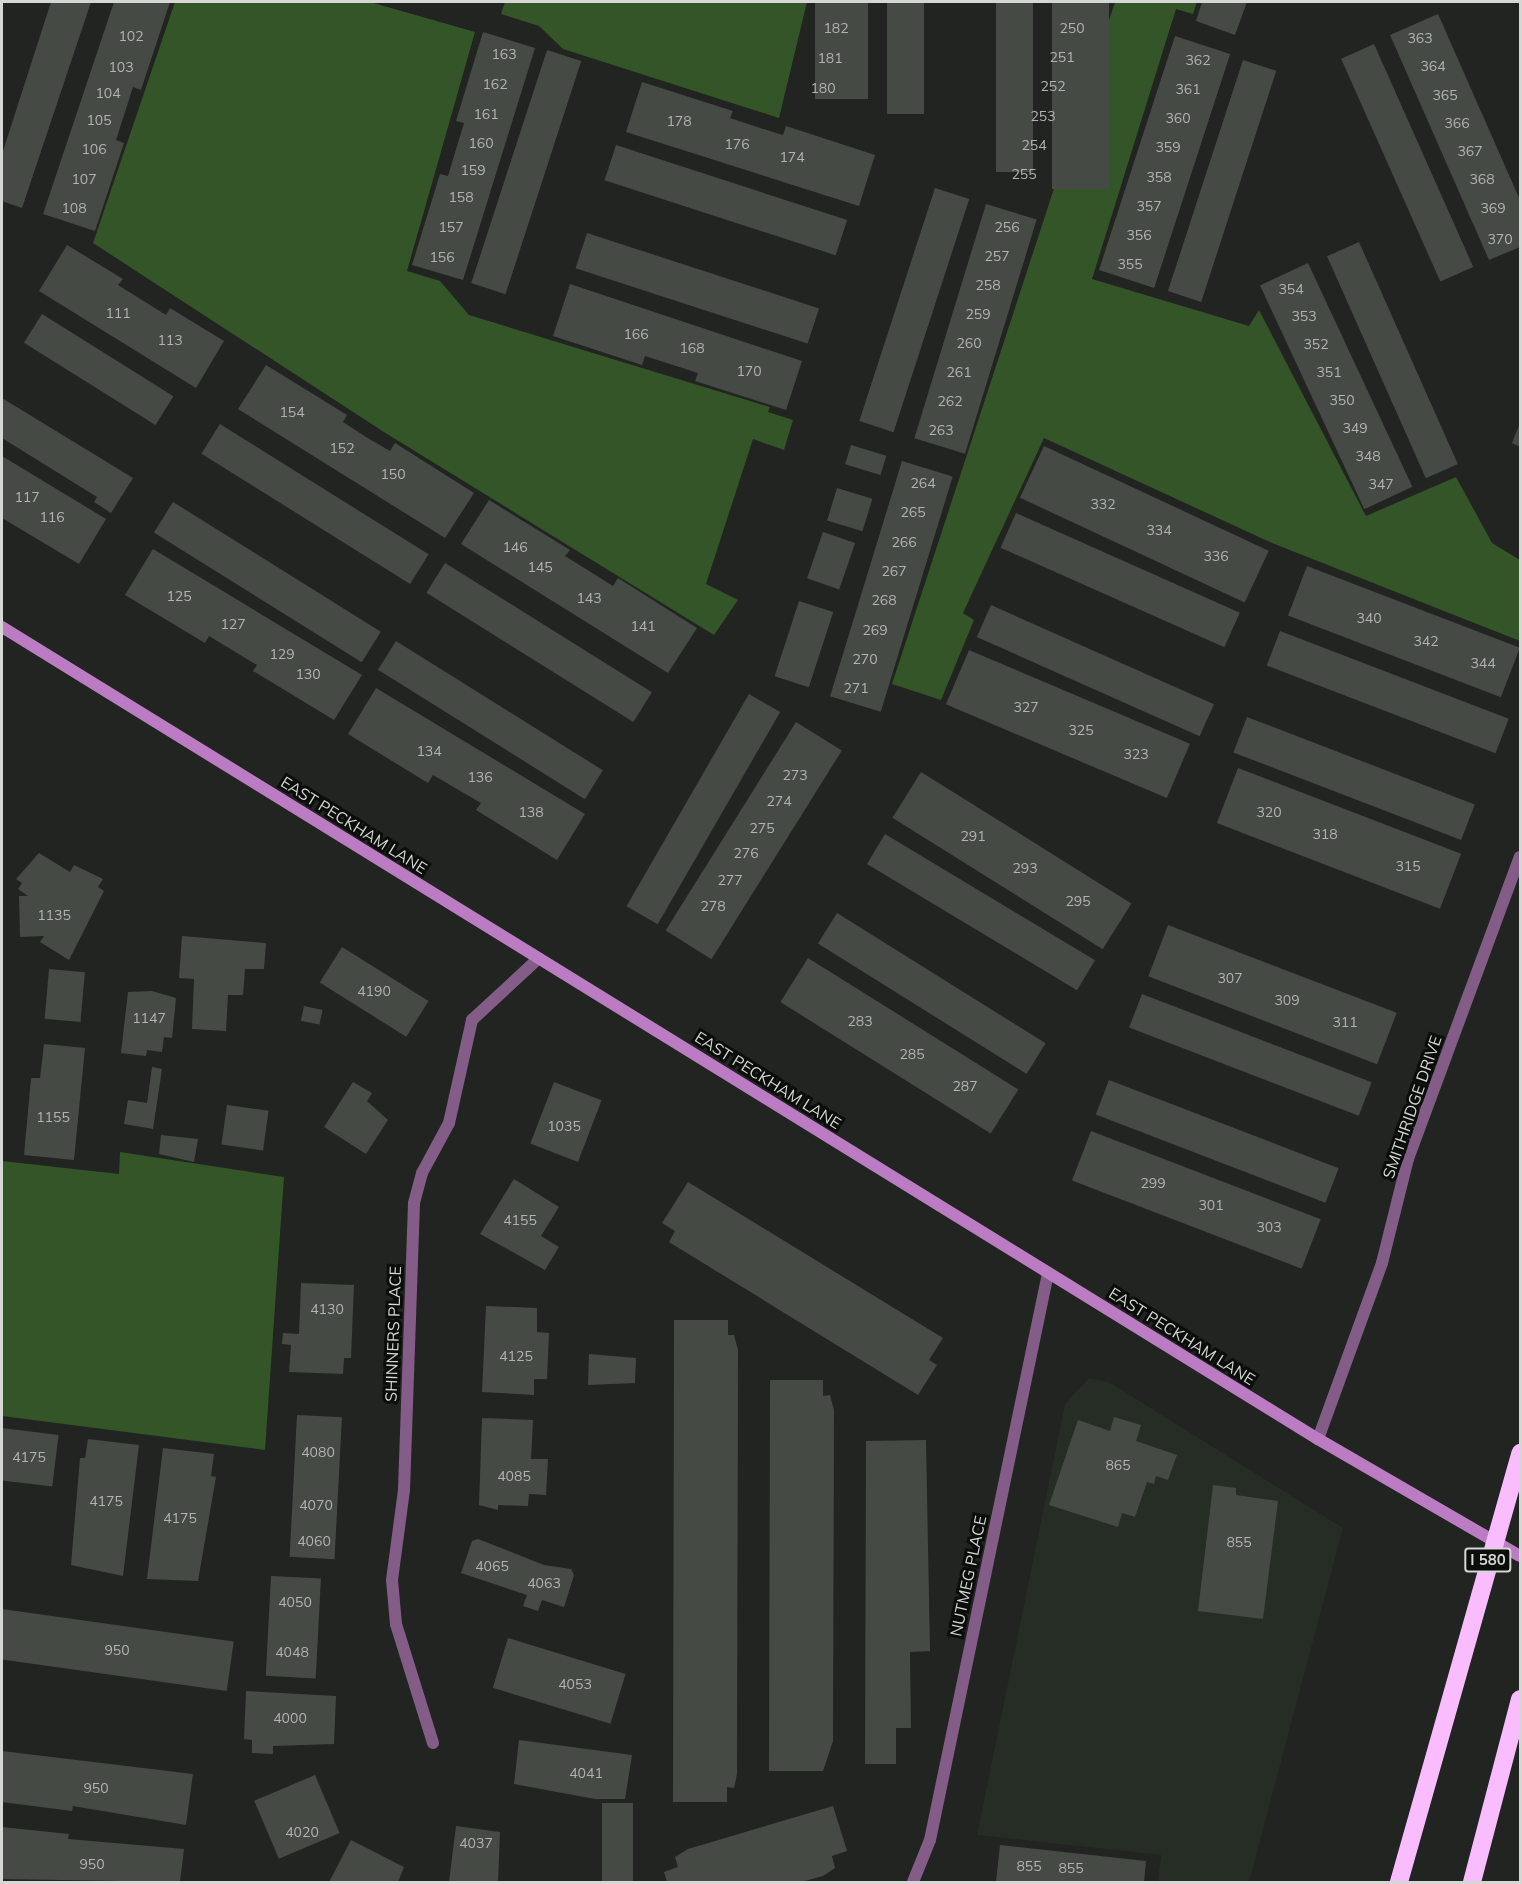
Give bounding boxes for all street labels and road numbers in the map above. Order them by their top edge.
street label: EAST PECKHAM LANE [277,772,431,878]
street label: EAST PECKHAM LANE [691,1027,845,1133]
street label: SMITHRIDGE DRIVE [1379,1033,1445,1181]
street label: SHINNERS PLACE [381,1266,405,1402]
street label: EAST PECKHAM LANE [1105,1283,1259,1389]
street label: NUTMEG PLACE [946,1514,990,1638]
road number: I 580 [1464,1548,1512,1572]

